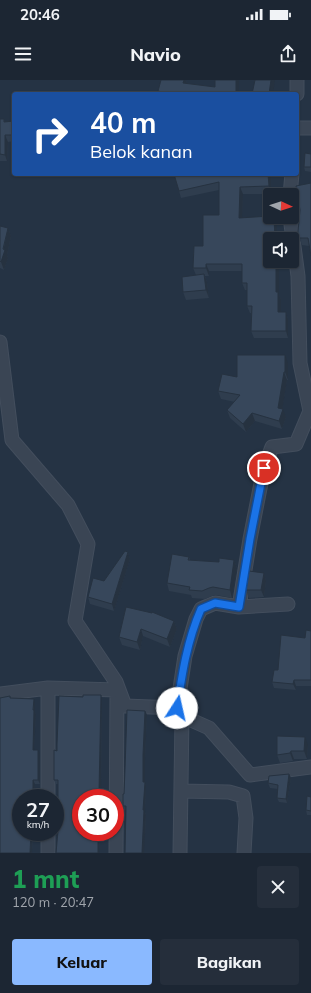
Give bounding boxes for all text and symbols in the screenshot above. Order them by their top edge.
text: 20:46 [20,5,60,24]
icon: menu [12,43,34,65]
text: Navio [130,43,181,66]
icon: share [277,43,299,65]
text: 40 m [90,105,156,140]
icon: right [24,108,76,160]
text: Belok kanan [90,140,192,163]
north arrow [263,188,299,224]
map controls [263,188,299,268]
button: sound [263,232,299,268]
pin [247,451,281,485]
icon: arrive [253,457,275,479]
position arrow [156,687,198,729]
speed limit sign: 30 [72,789,124,841]
text: 27 [26,797,50,822]
text: km/h [27,818,49,831]
text: 1 mnt [12,864,79,894]
button: close [257,866,299,908]
text: 120 m · 20:47 [12,894,94,910]
button: Keluar [12,939,152,985]
button: Bagikan [160,939,299,985]

